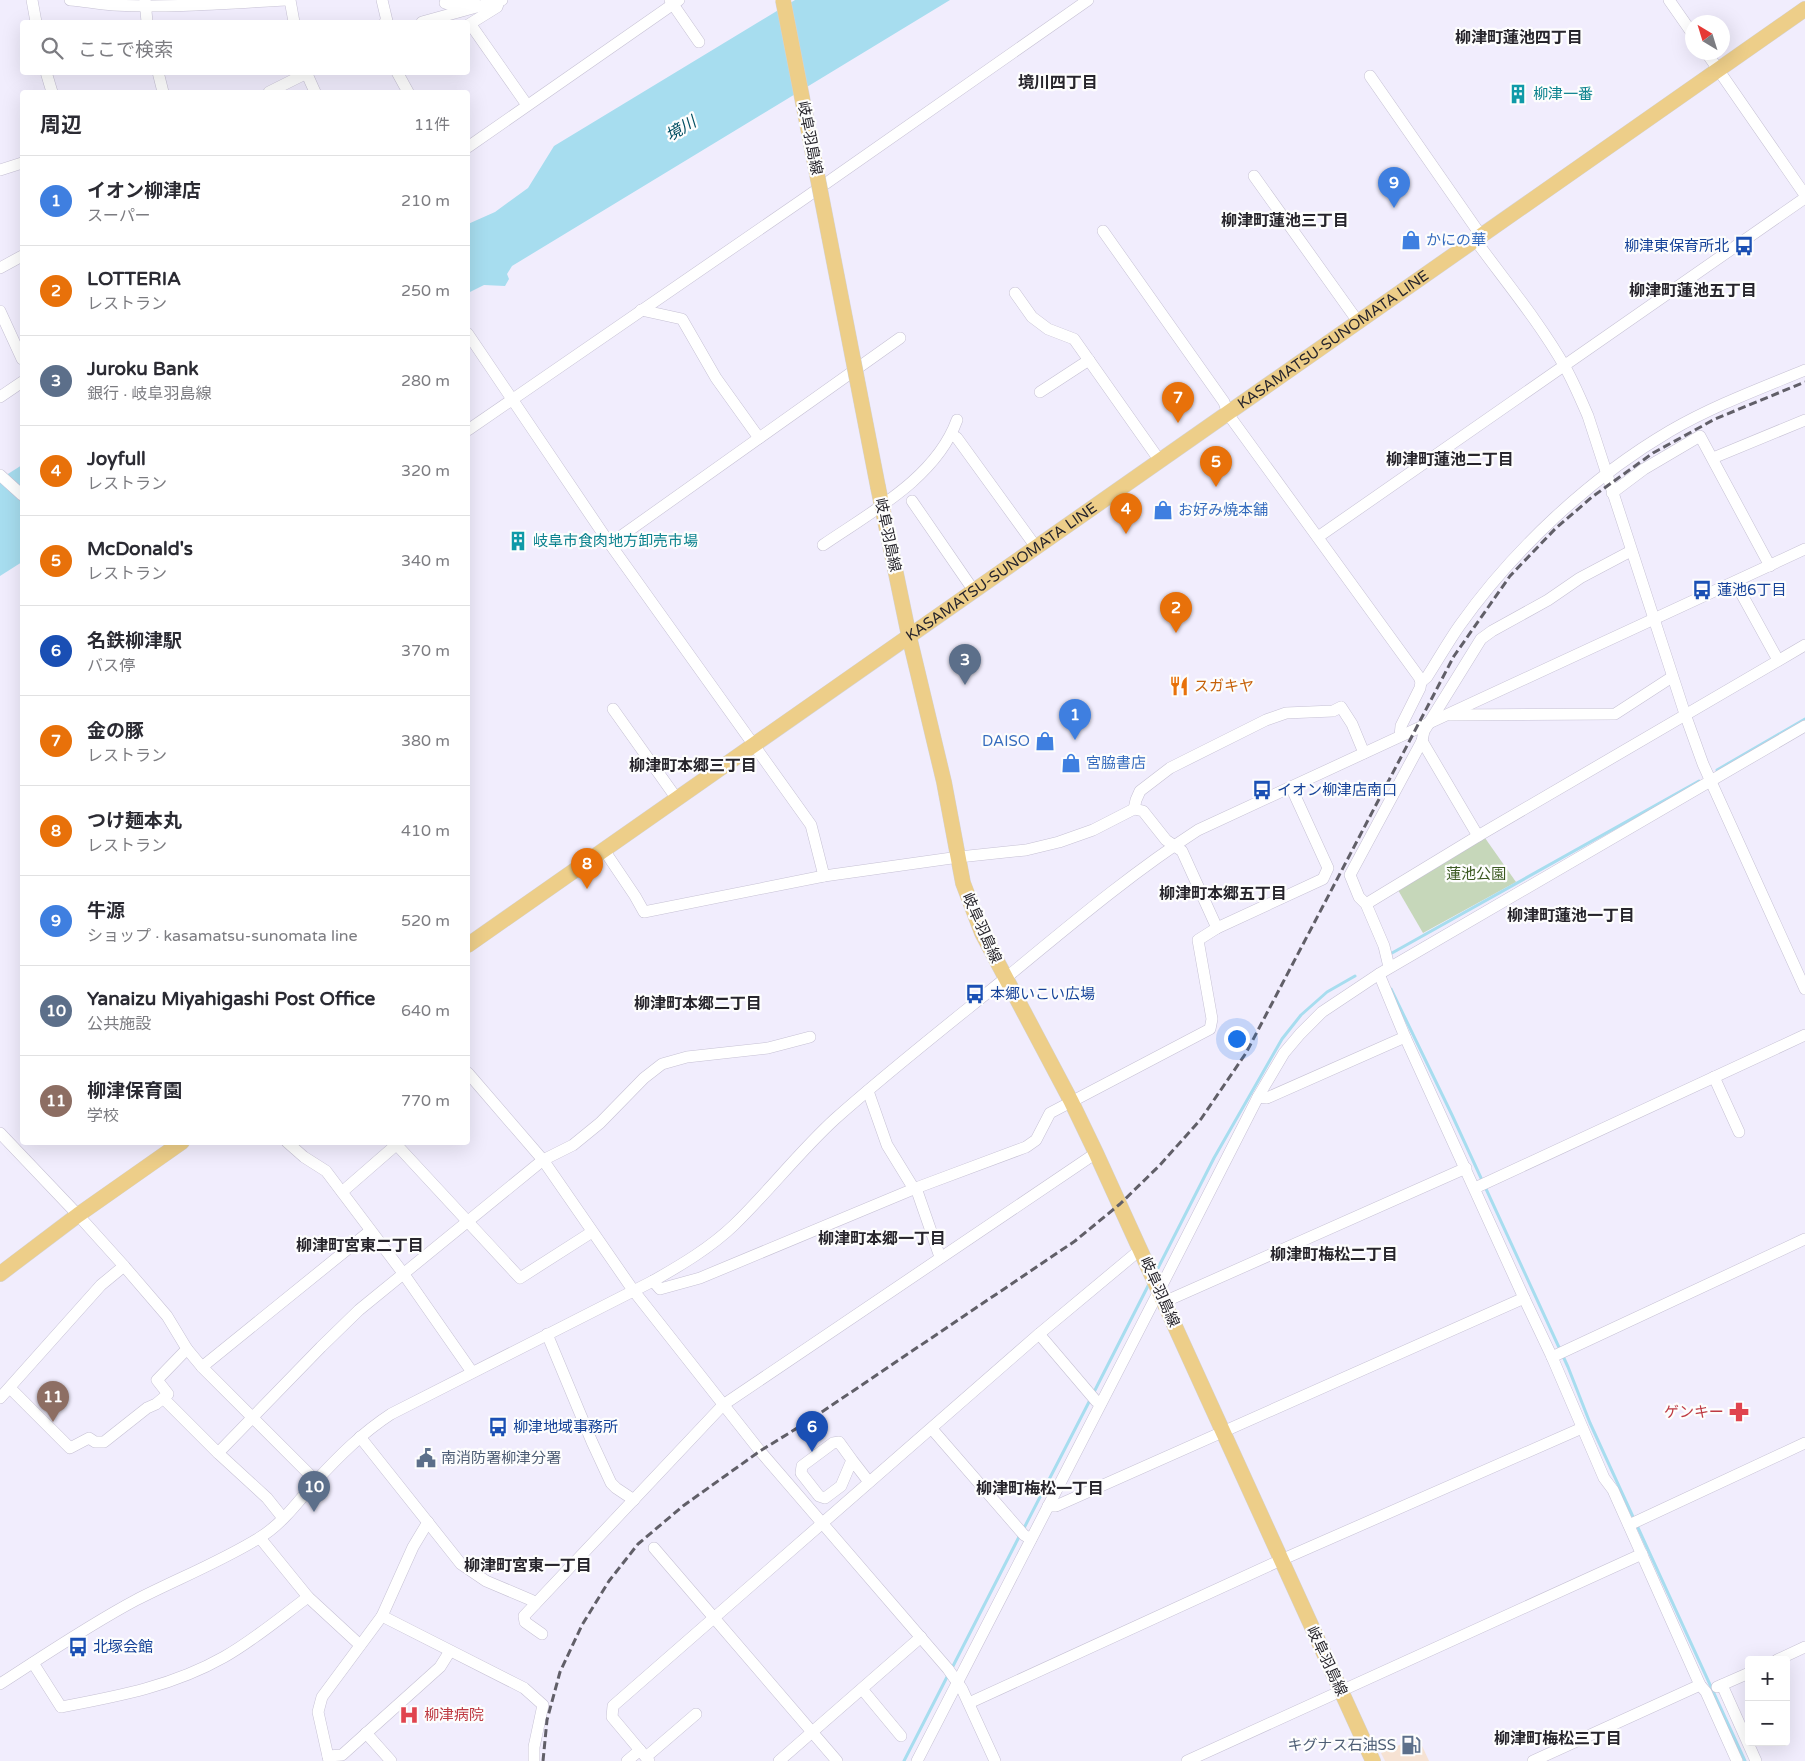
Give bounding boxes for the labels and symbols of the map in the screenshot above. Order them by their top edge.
north arrow [1685,15,1730,60]
district label: 柳津町蓮池四丁目 [1455,28,1583,48]
district label: 境川四丁目 [1018,73,1098,93]
building icon: 柳津一番 [1507,83,1529,105]
place label: 柳津一番 [1533,85,1593,103]
street label: 岐阜羽島線 [794,99,826,177]
water label: 境川 [662,111,702,146]
pin: 9 [1378,167,1410,208]
district label: 柳津町蓮池三丁目 [1221,211,1349,231]
shop icon: かにの華 [1400,229,1422,251]
place label: かにの華 [1426,231,1486,249]
bus stop icon: 柳津東保育所北 [1733,235,1755,257]
place label: 柳津東保育所北 [1624,237,1729,255]
street label: KASAMATSU-SUNOMATA LINE [1234,266,1432,413]
district label: 柳津町蓮池五丁目 [1629,281,1757,301]
pin: 7 [1162,382,1194,423]
pin: 5 [1200,446,1232,487]
district label: 柳津町蓮池二丁目 [1386,450,1514,470]
pin: 4 [1110,493,1142,534]
street label: 岐阜羽島線 [871,496,905,574]
street label: KASAMATSU-SUNOMATA LINE [902,499,1100,645]
shop icon: お好み焼本舗 [1152,499,1174,521]
place label: お好み焼本舗 [1178,501,1268,519]
building icon: 岐阜市食肉地方卸売市場 [507,530,529,552]
place label: 岐阜市食肉地方卸売市場 [533,532,698,550]
bus stop icon: 蓮池6丁目 [1691,579,1713,601]
place label: 蓮池6丁目 [1717,581,1786,599]
pin: 2 [1160,592,1192,633]
pin: 3 [949,644,981,685]
restaurant icon: スガキヤ [1168,675,1190,697]
place label: スガキヤ [1194,677,1254,695]
pin: 1 [1059,699,1091,740]
shop icon: DAISO [1034,730,1056,752]
place label: DAISO [982,732,1030,750]
shop icon: 宮脇書店 [1060,752,1082,774]
place label: 宮脇書店 [1086,754,1146,772]
district label: 柳津町本郷三丁目 [629,756,757,776]
bus stop icon: イオン柳津店南口 [1251,779,1273,801]
place label: イオン柳津店南口 [1277,781,1397,799]
pin: 8 [571,848,603,889]
park label: 蓮池公園 [1446,865,1506,883]
district label: 柳津町本郷五丁目 [1159,884,1287,904]
street label: 岐阜羽島線 [959,890,1005,966]
district label: 柳津町蓮池一丁目 [1507,906,1635,926]
bus stop icon: 本郷いこい広場 [964,983,986,1005]
place label: 本郷いこい広場 [990,985,1095,1003]
district label: 柳津町本郷二丁目 [634,994,762,1014]
your location [1224,1026,1250,1052]
district label: 柳津町本郷一丁目 [818,1229,946,1249]
district label: 柳津町宮東二丁目 [296,1236,424,1256]
district label: 柳津町梅松二丁目 [1270,1245,1398,1265]
street label: 岐阜羽島線 [1137,1254,1183,1330]
pin: 11 [37,1381,69,1422]
pharmacy icon: ゲンキー [1728,1401,1750,1423]
place label: ゲンキー [1664,1403,1724,1421]
pin: 6 [796,1411,828,1452]
bus stop icon: 柳津地域事務所 [487,1416,509,1438]
place label: 柳津地域事務所 [513,1418,618,1436]
public building icon: 南消防署柳津分署 [415,1447,437,1469]
place label: 南消防署柳津分署 [441,1449,561,1467]
pin: 10 [298,1471,330,1512]
district label: 柳津町梅松一丁目 [976,1479,1104,1499]
district label: 柳津町宮東一丁目 [464,1556,592,1576]
street label: 岐阜羽島線 [1303,1623,1351,1699]
bus stop icon: 北塚会館 [67,1636,89,1658]
place label: 北塚会館 [93,1638,153,1656]
hospital icon: 柳津病院 [398,1704,420,1726]
place label: 柳津病院 [424,1706,484,1724]
district label: 柳津町梅松三丁目 [1494,1729,1622,1749]
fuel station icon: キグナス石油SS [1400,1734,1422,1756]
place label: キグナス石油SS [1288,1736,1396,1754]

